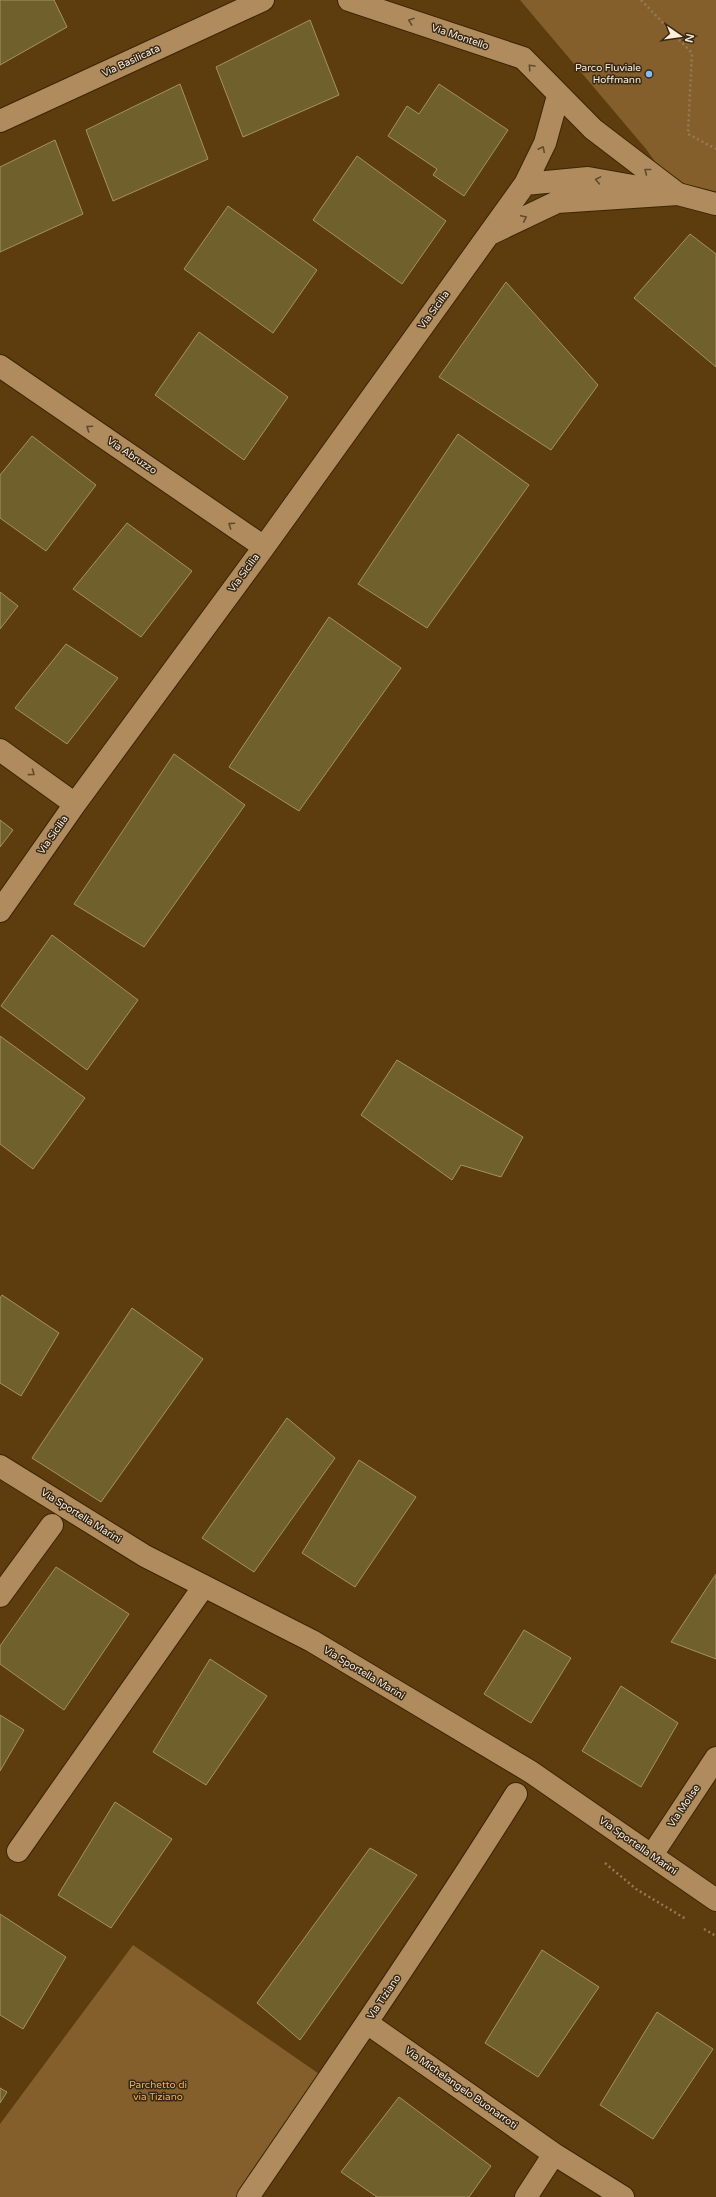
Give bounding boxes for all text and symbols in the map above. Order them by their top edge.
north arrow [660,16,700,56]
one-way arrow [408,17,415,26]
street label: Via Montello [430,22,490,52]
text: N [682,32,697,44]
street label: Via Basilicata [100,42,162,80]
place label: Parco Fluviale Hoffmann [575,62,641,86]
one-way arrow [528,64,536,72]
marker: Parco Fluviale Hoffmann [644,69,654,79]
one-way arrow [537,146,545,153]
one-way arrow [644,168,651,175]
one-way arrow [595,176,601,185]
one-way arrow [519,215,527,223]
street label: Via Sicilia [416,288,452,332]
one-way arrow [87,425,94,432]
street label: Via Abruzzo [105,435,159,477]
one-way arrow [229,522,236,529]
street label: Via Sicilia [226,551,262,595]
one-way arrow [27,768,34,775]
street label: Via Sicilia [35,813,71,857]
street label: Via Sportella Marini [39,1486,123,1546]
street label: Via Sportella Marini [321,1644,407,1702]
street label: Via Molise [665,1782,703,1829]
street label: Via Sportella Marini [597,1815,679,1877]
street label: Via Tiziano [365,1972,403,2022]
street label: Via Michelangelo Buonarroti [402,2044,520,2132]
park label: Parchetto di via Tiziano [129,2079,187,2103]

